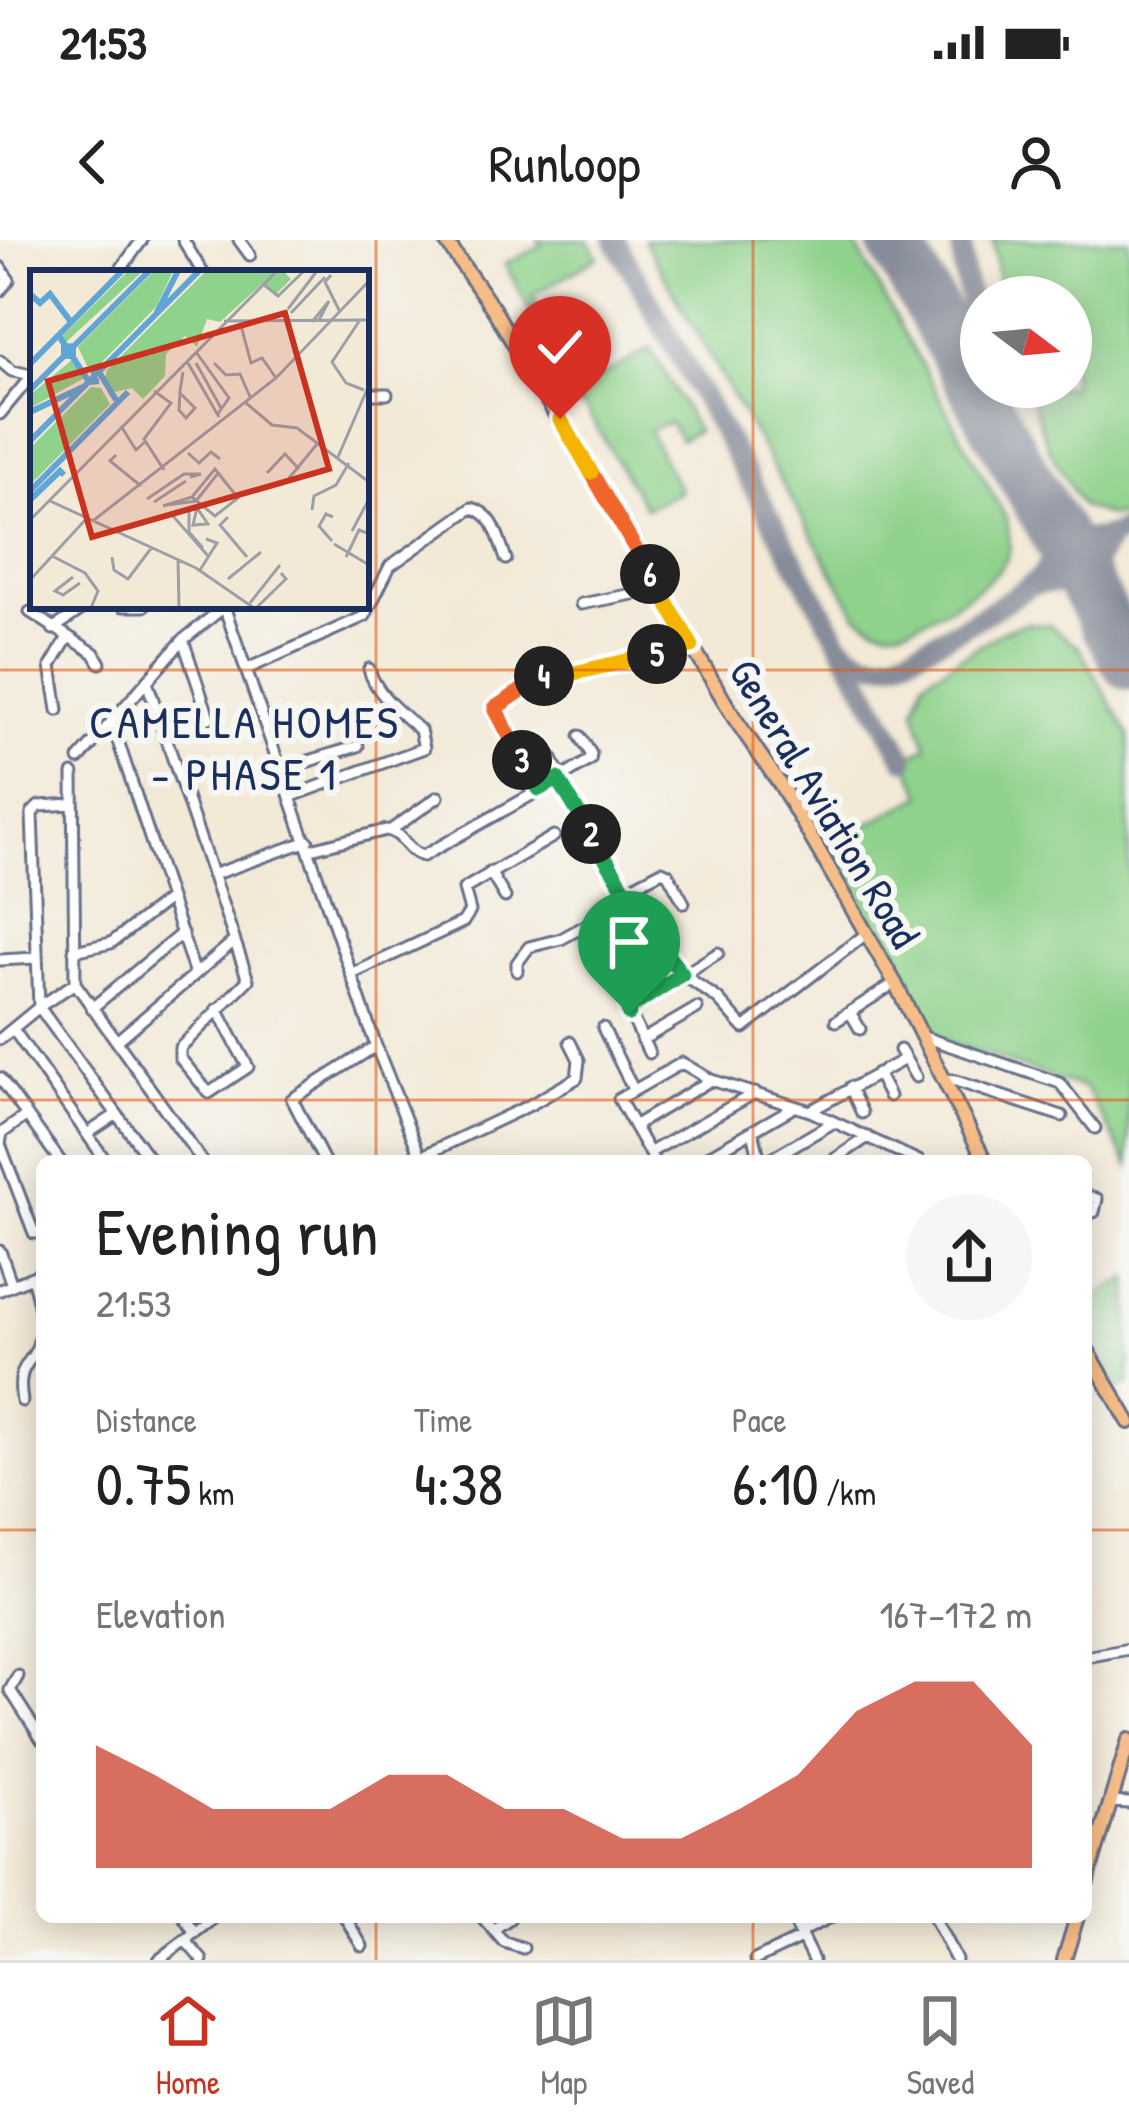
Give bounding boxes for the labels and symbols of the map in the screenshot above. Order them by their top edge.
inset map [30,270,369,609]
north arrow [960,276,1092,408]
pin [509,296,611,419]
pin: 6 [620,544,680,604]
pin: 5 [627,624,687,684]
pin: 4 [514,646,574,706]
street label: General Aviation Road [717,648,934,958]
district label: CAMELLA HOMES - PHASE 1 [89,691,401,804]
pin: 3 [492,730,552,790]
pin: 2 [561,804,621,864]
pin [578,891,680,1014]

